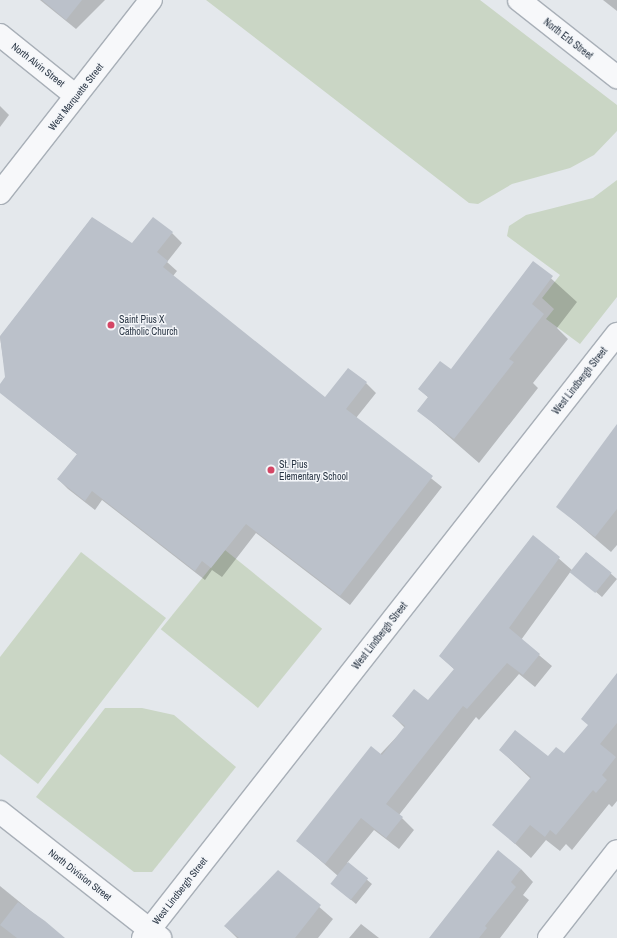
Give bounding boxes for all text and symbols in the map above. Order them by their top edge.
street label: North Erb Street [541,16,595,62]
street label: North Alvin Street [9,40,67,90]
street label: West Marquette Street [46,61,106,133]
place label: Saint Pius X Catholic Church [119,313,178,336]
marker: Saint Pius X Catholic Church [106,320,116,330]
street label: West Lindbergh Street [550,345,610,417]
place label: St. Pius Elementary School [279,458,348,482]
marker: St. Pius Elementary School [266,465,276,475]
street label: West Lindbergh Street [350,600,410,672]
street label: North Division Street [46,847,114,903]
street label: West Lindbergh Street [150,855,210,927]

